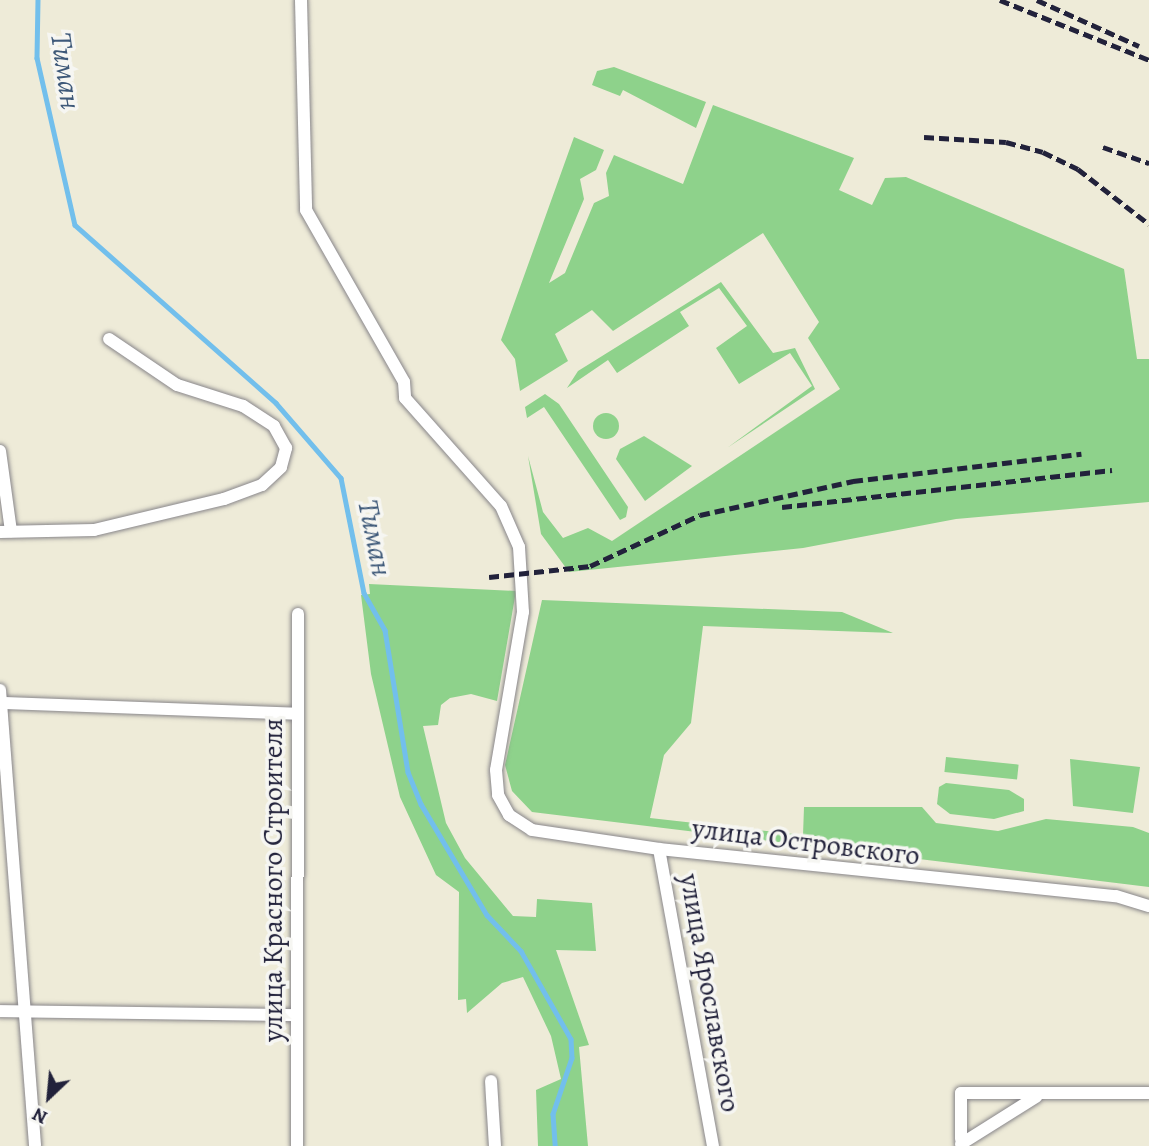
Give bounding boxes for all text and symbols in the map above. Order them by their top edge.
water label: Тиман [43,30,89,112]
water label: Тиман [350,497,400,579]
street label: улица Красного Строителя [256,718,290,1042]
street label: улица Островского [690,811,922,873]
street label: улица Ярославского [672,871,748,1115]
north arrow [14,1062,84,1132]
text: N [28,1101,52,1131]

